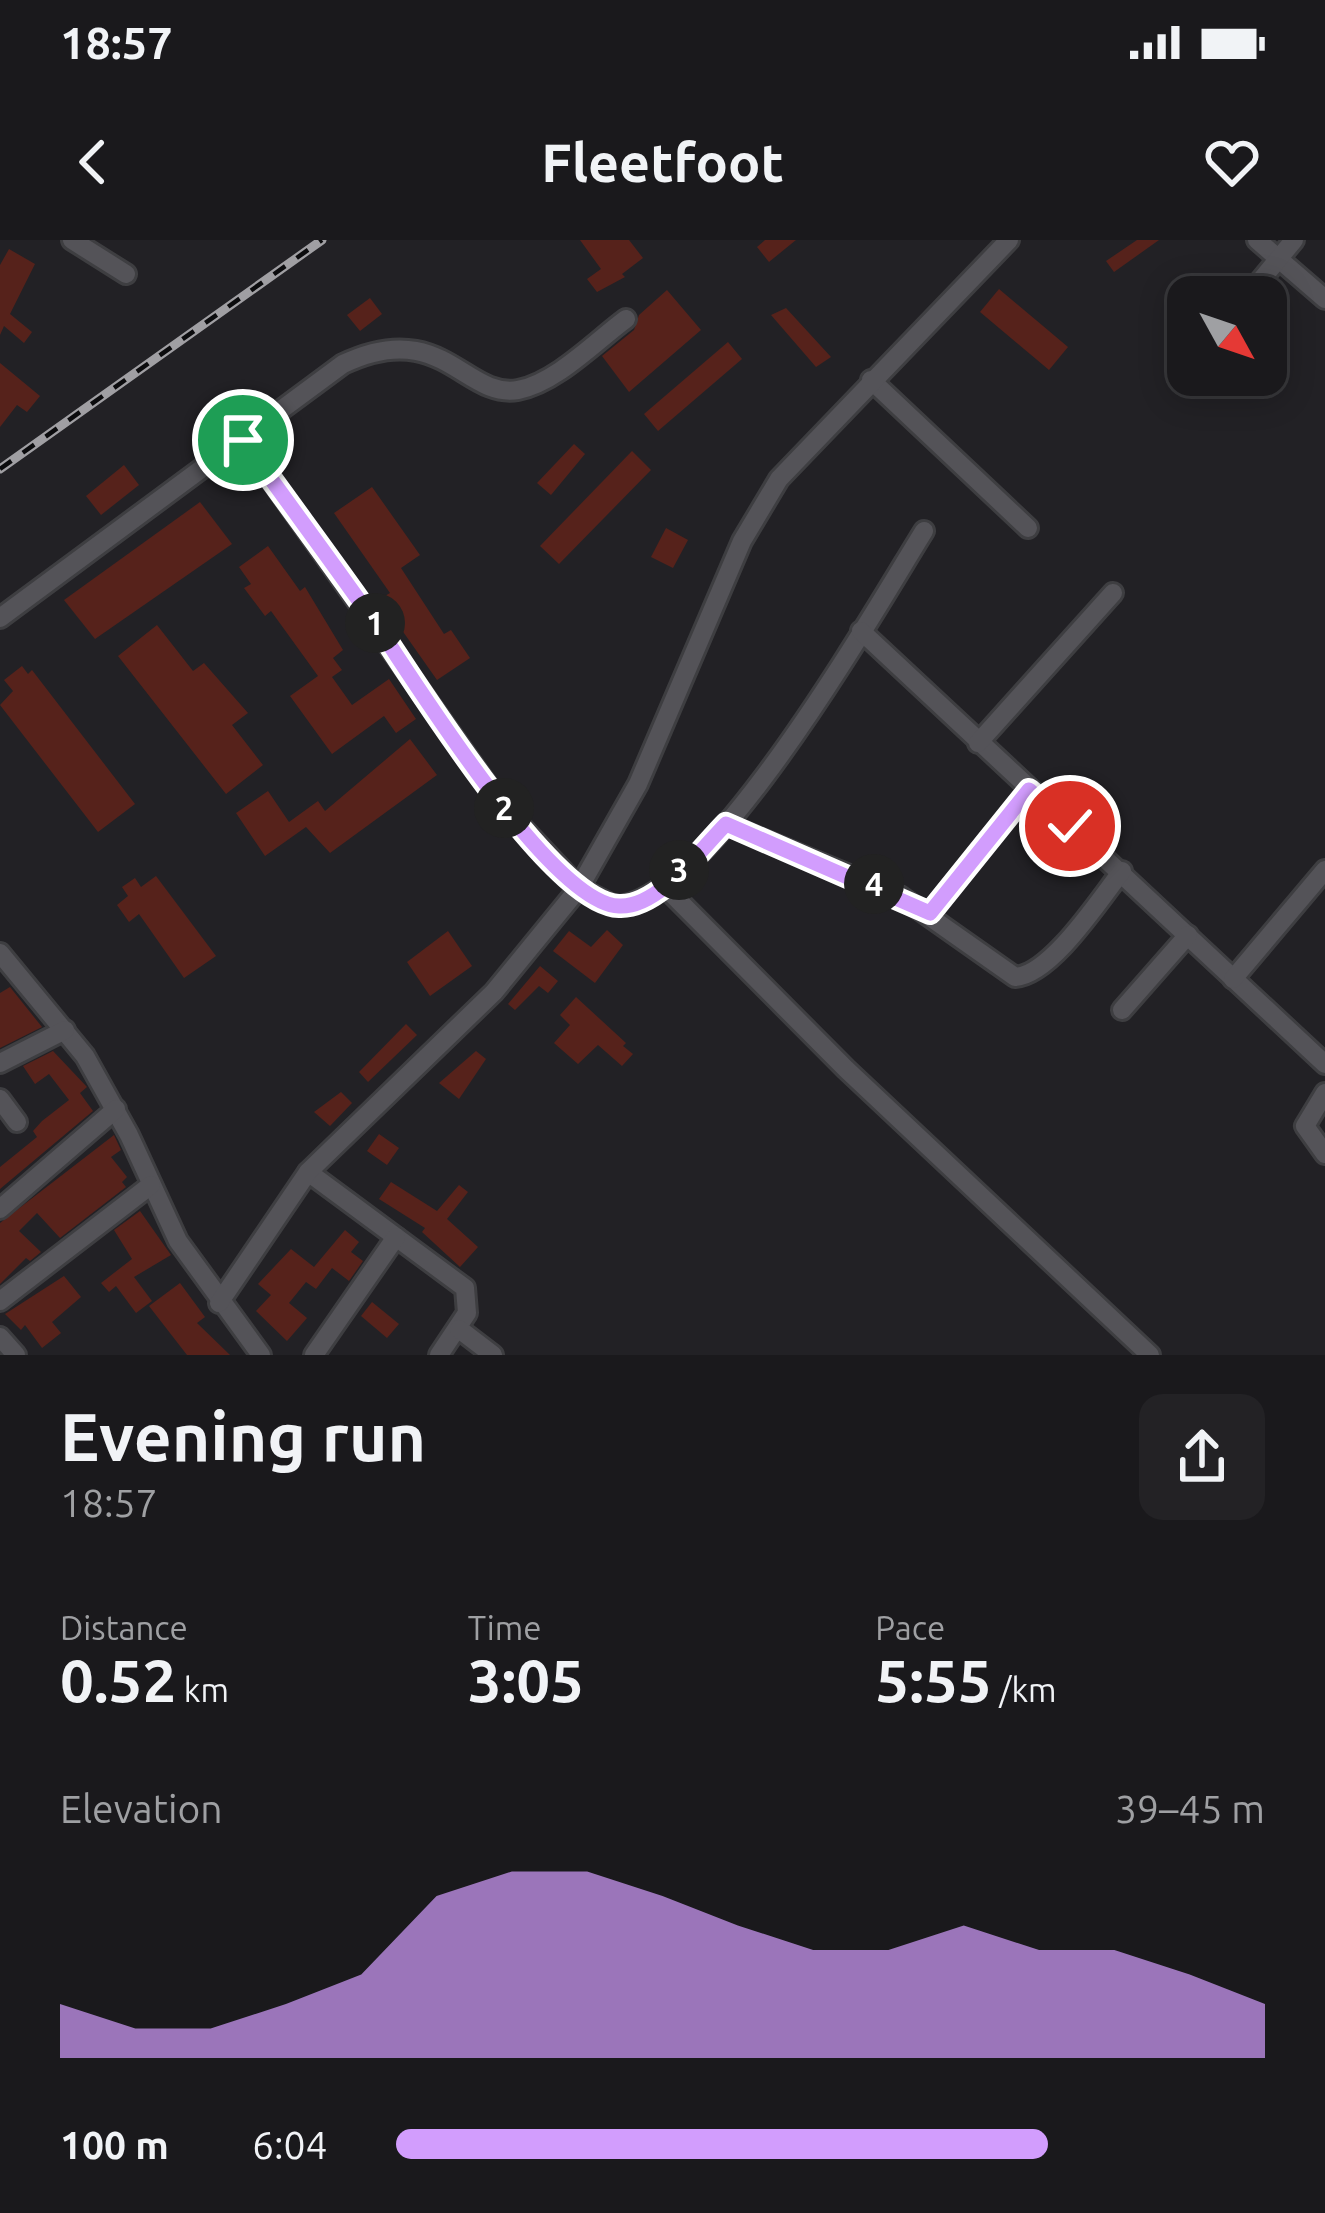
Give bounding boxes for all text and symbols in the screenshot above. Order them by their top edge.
text: 18:57 [60,17,173,68]
icon: back [60,129,126,195]
icon: heart [1199,129,1265,195]
text: Fleetfoot [541,132,784,192]
north arrow [1167,276,1287,396]
map controls [1167,276,1287,396]
pin [192,389,294,491]
icon: arrive [210,407,276,473]
pin: 1 [345,593,405,653]
text: 1 [366,604,384,641]
pin [1019,775,1121,877]
pin: 2 [474,778,534,838]
text: 2 [495,789,513,826]
icon: check [1037,793,1103,859]
pin: 3 [649,840,709,900]
text: 3 [670,851,688,888]
pin: 4 [844,854,904,914]
text: 4 [865,865,883,902]
button: share [1139,1394,1265,1520]
text: Evening run [60,1399,426,1473]
text: 18:57 [60,1481,158,1524]
text: Distance [60,1609,188,1646]
text: Time [468,1609,541,1646]
text: Pace [875,1609,945,1646]
text: 0.52 [60,1646,176,1713]
text: 3:05 [468,1646,584,1713]
text: 5:55 [875,1646,992,1713]
text: km [176,1671,229,1708]
text: /km [992,1671,1057,1708]
text: Elevation [60,1787,223,1830]
text: 39–45 m [1115,1787,1265,1830]
text: 100 m [60,2123,169,2166]
text: 6:04 [252,2123,328,2166]

